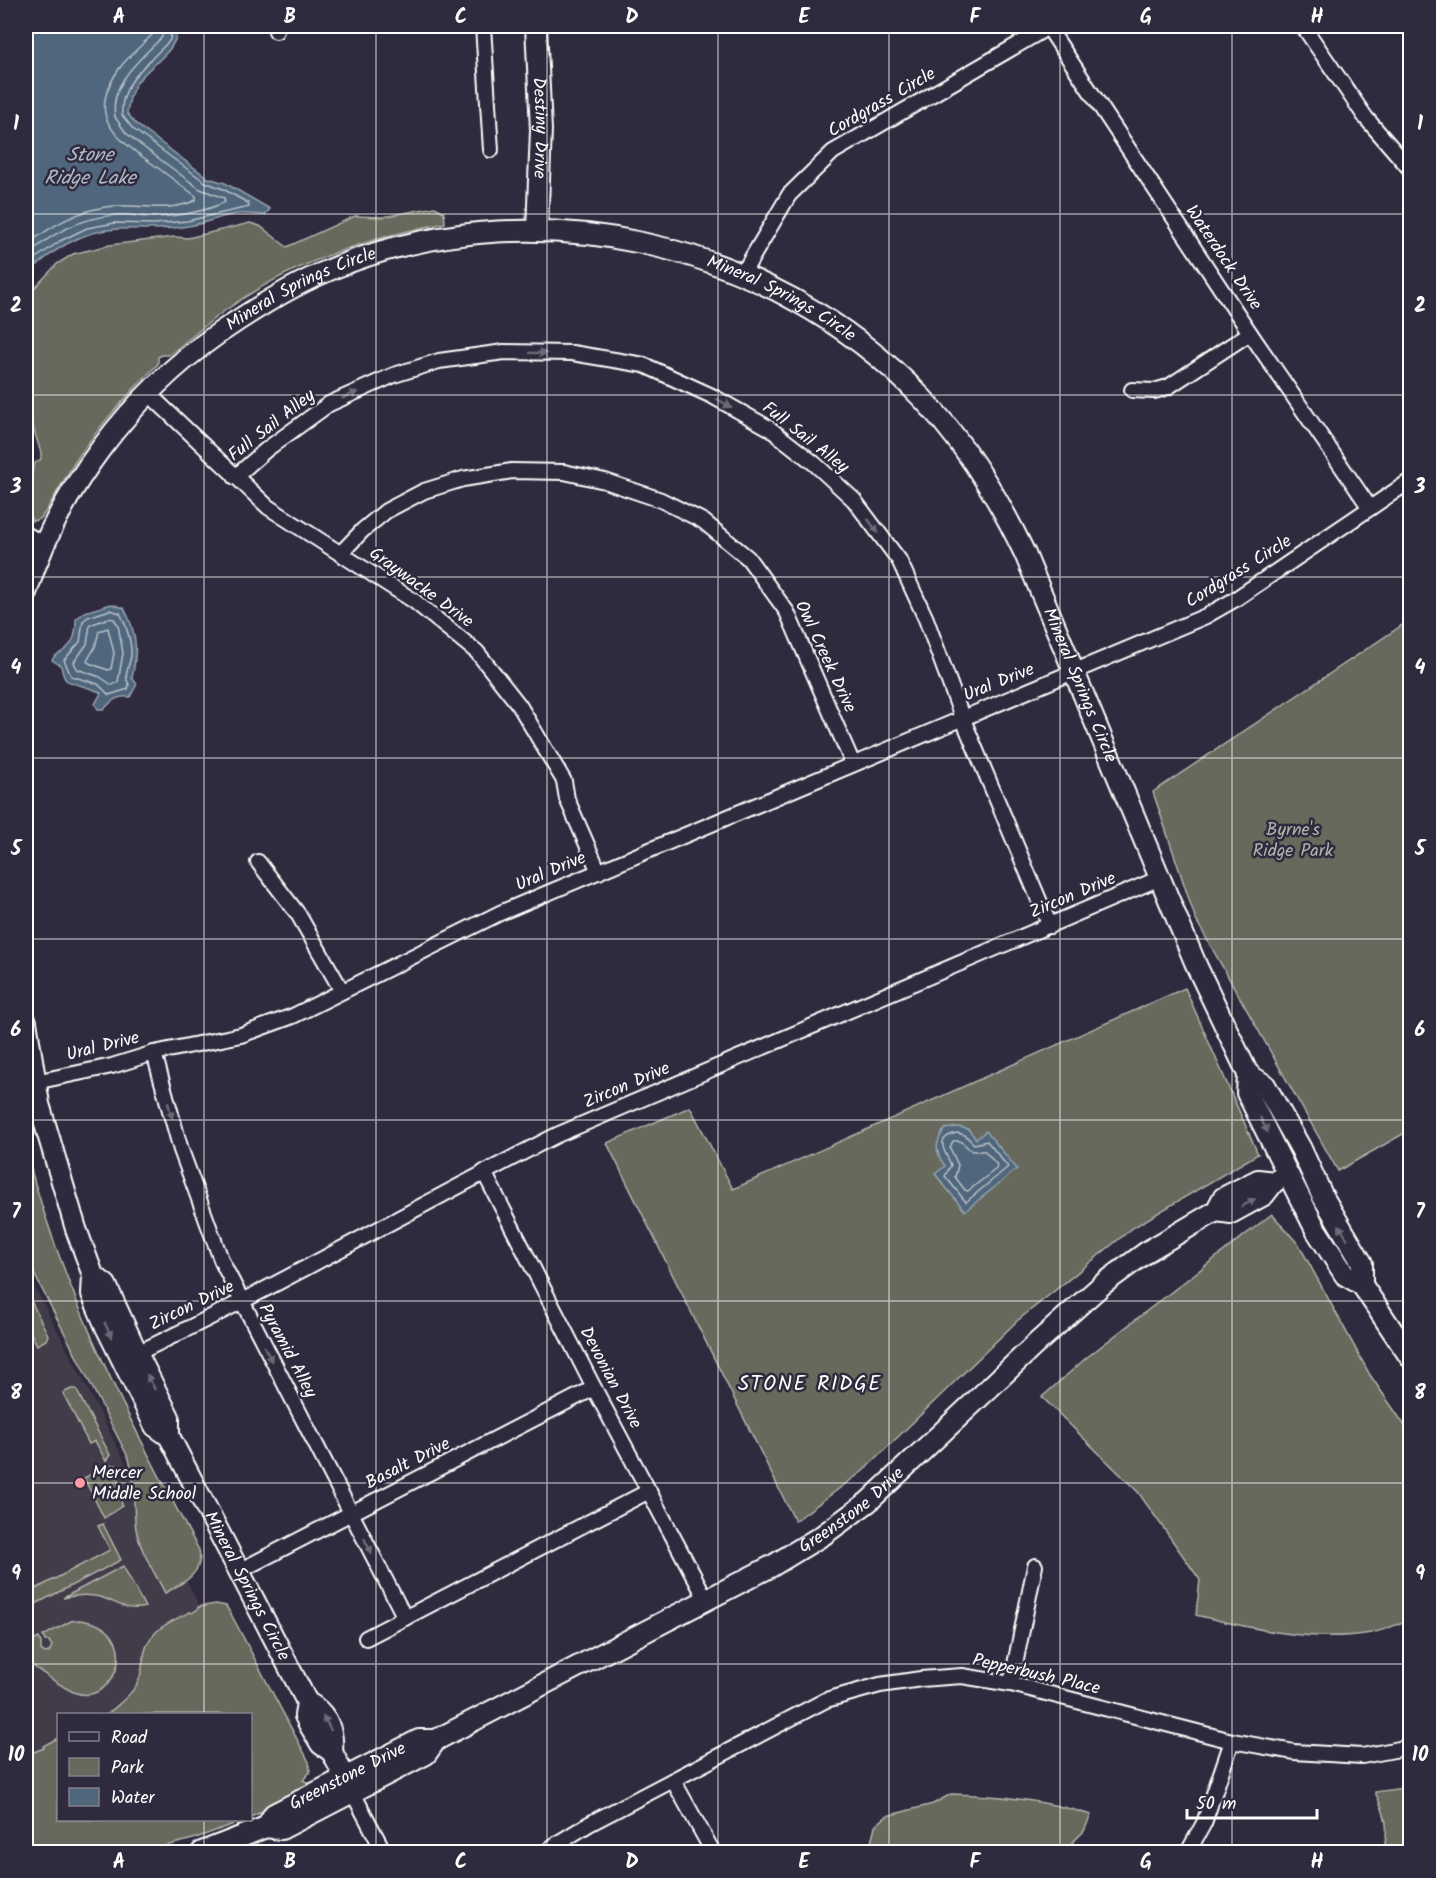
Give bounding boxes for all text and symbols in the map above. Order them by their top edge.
text: A [113,2,125,34]
text: B [284,2,296,34]
text: C [455,2,467,34]
text: D [625,2,639,34]
text: E [798,2,810,34]
text: F [970,2,982,34]
text: G [1140,2,1152,34]
text: H [1310,2,1324,34]
street label: Cordgrass Circle [822,60,942,146]
street label: Destiny Drive [524,76,556,179]
text: 1 [13,109,19,141]
text: 1 [1417,109,1423,141]
water label: Stone Ridge Lake [44,140,138,195]
street label: Waterdock Drive [1177,199,1269,317]
street label: Mineral Springs Circle [220,239,380,339]
street label: Mineral Springs Circle [703,248,862,349]
text: 2 [10,291,22,323]
text: 2 [1414,291,1426,323]
one-way arrow [529,348,548,357]
street label: Full Sail Alley [222,382,322,470]
one-way arrow [341,389,359,399]
street label: Full Sail Alley [755,394,855,482]
one-way arrow [716,397,732,408]
text: 3 [10,472,22,504]
text: 3 [1414,472,1426,504]
one-way arrow [866,518,878,533]
street label: Cordgrass Circle [1180,528,1298,616]
street label: Graywacke Drive [362,540,480,636]
street label: Owl Creek Drive [786,596,864,718]
street label: Mineral Springs Circle [1034,603,1125,767]
text: 4 [11,653,22,685]
text: 4 [1415,653,1426,685]
street label: Ural Drive [959,656,1039,710]
park label: Byrne's Ridge Park [1253,816,1334,866]
text: 5 [10,834,23,866]
text: 5 [1414,834,1427,866]
street label: Ural Drive [511,844,591,900]
street label: Zircon Drive [1025,865,1121,927]
text: 6 [11,1015,22,1047]
text: 6 [1415,1015,1426,1047]
street label: Ural Drive [63,1024,143,1070]
street label: Zircon Drive [579,1055,675,1117]
one-way arrow [165,1101,175,1119]
one-way arrow [1258,1116,1268,1134]
text: 7 [11,1197,21,1229]
text: 7 [1415,1197,1425,1229]
one-way arrow [1240,1198,1256,1209]
one-way arrow [1338,1224,1349,1240]
street label: Zircon Drive [144,1273,240,1339]
street label: Pyramid Alley [250,1298,324,1404]
one-way arrow [103,1321,113,1339]
street label: Devonian Drive [571,1322,649,1434]
one-way arrow [263,1345,273,1363]
district label: STONE RIDGE [738,1368,882,1401]
one-way arrow [146,1374,156,1391]
text: 8 [10,1378,22,1410]
text: 8 [1414,1378,1426,1410]
street label: Basalt Drive [360,1430,456,1498]
place label: Mercer Middle School [92,1459,197,1509]
street label: Greenstone Drive [793,1460,911,1561]
marker: Mercer Middle School [73,1476,87,1490]
street label: Mineral Springs Circle [196,1506,298,1666]
one-way arrow [363,1537,373,1554]
text: 9 [11,1559,21,1591]
text: 9 [1415,1559,1425,1591]
street label: Pepperbush Place [969,1646,1103,1704]
legend [57,1713,252,1821]
one-way arrow [322,1714,332,1731]
text: Road [111,1724,148,1753]
street label: Greenstone Drive [284,1734,411,1818]
text: 10 [8,1740,25,1772]
text: 10 [1412,1740,1429,1772]
text: Park [111,1754,144,1783]
scale bar [1187,1782,1318,1820]
text: Water [111,1784,156,1813]
text: 50 m [1196,1790,1236,1819]
text: A [113,1847,125,1878]
text: B [284,1847,296,1878]
text: C [455,1847,467,1878]
text: D [625,1847,639,1878]
text: E [798,1847,810,1878]
text: F [970,1847,982,1878]
text: G [1140,1847,1152,1878]
text: H [1310,1847,1324,1878]

